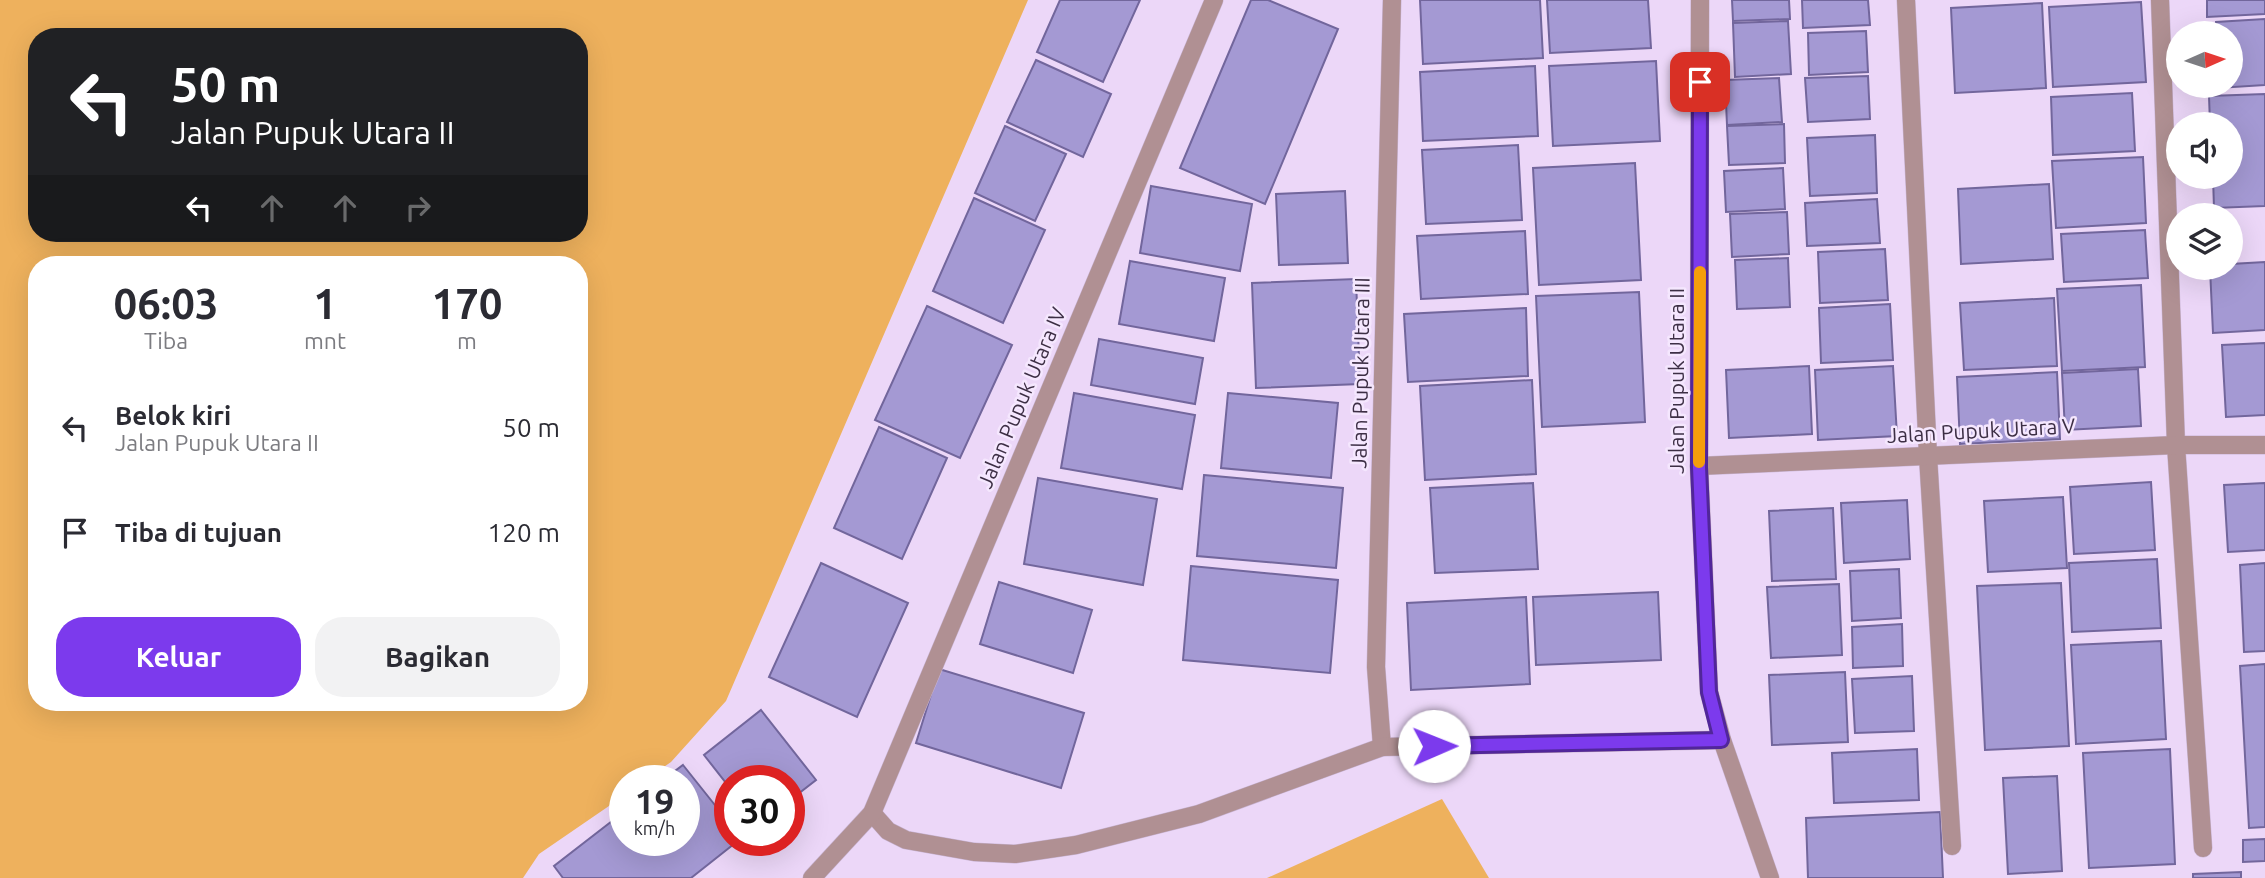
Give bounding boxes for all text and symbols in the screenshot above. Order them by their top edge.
north arrow [2166,21,2244,98]
map controls [2166,21,2243,280]
pin [1670,52,1730,112]
icon: left [56,56,147,147]
text: 50 m [171,56,280,111]
icon: arrive [1681,63,1719,101]
button: sound [2166,112,2243,189]
text: Jalan Pupuk Utara II [171,114,455,150]
icon: left [180,189,218,227]
icon: ahead [253,189,291,227]
icon: ahead [326,189,364,227]
icon: right [399,189,437,227]
button: layers [2166,203,2243,280]
street label: Jalan Pupuk Utara III [1346,277,1374,469]
text: 06:03 [113,280,219,327]
text: 1 [313,280,337,327]
text: 170 [431,280,503,327]
street label: Jalan Pupuk Utara II [1664,288,1688,474]
street label: Jalan Pupuk Utara IV [972,303,1070,492]
text: Tiba [144,328,188,353]
text: mnt [304,328,346,353]
text: m [457,328,477,353]
text: Belok kiri [115,401,231,430]
icon: left [56,409,94,447]
text: 50 m [502,413,560,442]
street label: Jalan Pupuk Utara V [1886,413,2076,447]
text: Jalan Pupuk Utara II [115,430,319,455]
icon: arrive [56,514,94,552]
text: Tiba di tujuan [115,518,282,547]
text: 120 m [488,518,560,547]
button: Keluar [56,617,301,697]
button: Bagikan [315,617,560,697]
position arrow [1397,709,1471,783]
speed limit sign: 30 [714,765,805,856]
text: 19 [635,781,674,821]
text: km/h [634,818,675,838]

